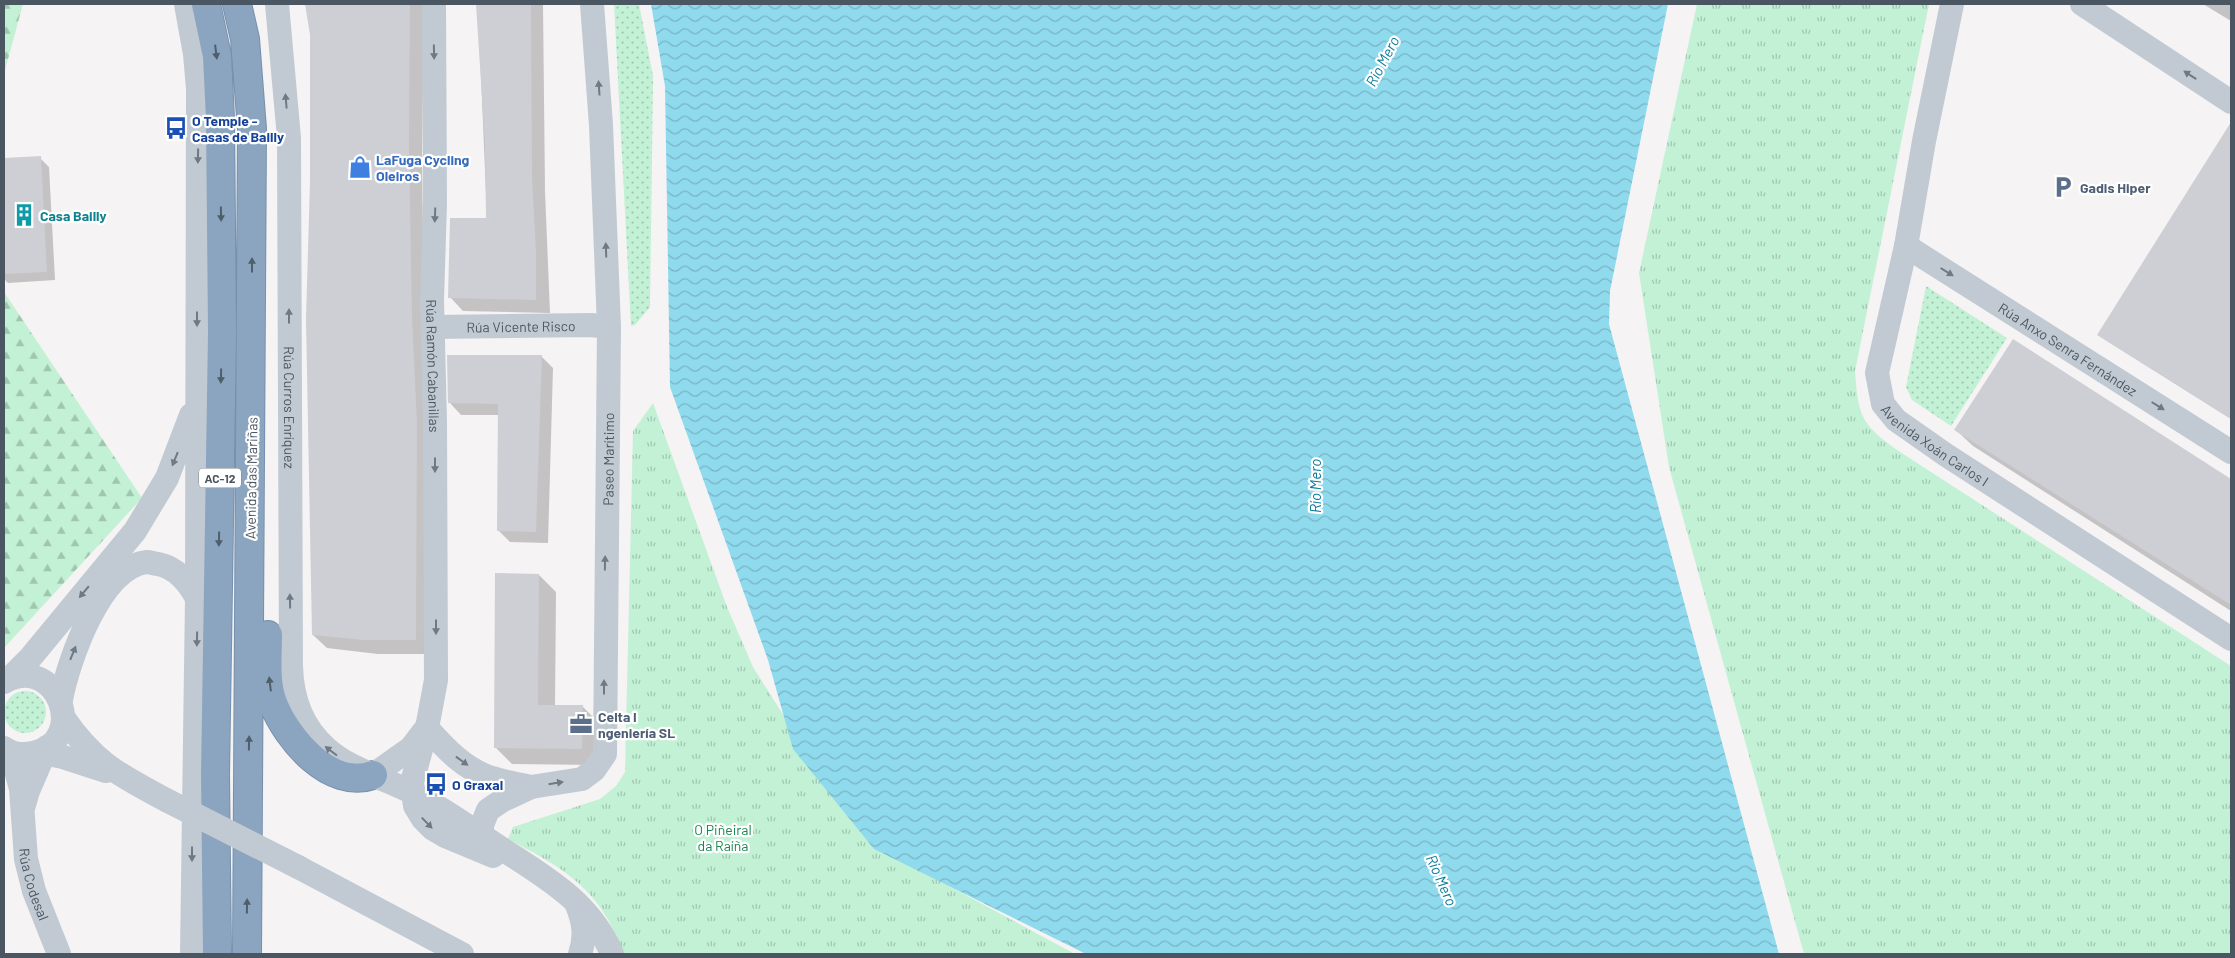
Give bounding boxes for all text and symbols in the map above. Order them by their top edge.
water label: Río Mero [1361,33,1403,89]
one-way arrow [212,44,220,60]
one-way arrow [430,45,438,61]
one-way arrow [2184,71,2197,80]
one-way arrow [594,80,602,96]
one-way arrow [281,93,289,109]
place label: O Temple - Casas de Bailly [192,112,284,145]
bus stop icon: O Temple - Casas de Bailly [163,115,189,141]
one-way arrow [194,149,202,165]
place label: LaFuga Cycling Oleiros [376,151,470,184]
shop icon: LaFuga Cycling Oleiros [347,154,373,180]
parking icon: Gadis Hiper [2050,174,2076,200]
place label: Gadis Hiper [2080,179,2151,196]
building icon: Casa Bailly [11,202,37,228]
one-way arrow [217,206,225,222]
place label: Casa Bailly [40,207,107,224]
one-way arrow [430,207,438,223]
one-way arrow [602,242,610,258]
one-way arrow [248,256,256,272]
one-way arrow [1941,267,1954,276]
street label: Rúa Ramón Cabanillas [423,299,444,433]
street label: Rúa Anxo Senra Fernández [1996,299,2141,399]
one-way arrow [285,308,293,324]
one-way arrow [193,311,201,327]
street label: Rúa Vicente Risco [466,317,576,335]
street label: Rúa Curros Enríquez [281,346,299,469]
one-way arrow [217,369,225,385]
street label: Avenida Xoán Carlos I [1878,401,1992,489]
one-way arrow [2152,401,2165,411]
street label: Paseo Marítimo [599,412,617,506]
street label: Avenida das Mariñas [241,416,261,539]
one-way arrow [171,451,178,466]
one-way arrow [431,457,439,473]
water label: Río Mero [1306,459,1324,513]
road number: AC-12 [199,468,241,488]
one-way arrow [214,531,222,547]
one-way arrow [602,554,610,570]
one-way arrow [79,586,90,599]
one-way arrow [286,593,294,609]
one-way arrow [432,620,440,636]
one-way arrow [192,631,200,647]
one-way arrow [70,646,78,660]
one-way arrow [266,676,274,692]
one-way arrow [600,679,608,695]
place label: Celta I ngeniería SL [598,708,675,741]
office icon: Celta I ngeniería SL [568,711,594,737]
one-way arrow [245,735,253,751]
one-way arrow [324,746,338,756]
one-way arrow [455,756,468,767]
bus stop icon: O Graxal [423,771,449,797]
place label: O Graxal [452,776,503,793]
one-way arrow [549,778,565,786]
one-way arrow [421,817,433,829]
park label: O Piñeiral da Raíña [694,821,752,854]
one-way arrow [188,846,196,862]
street label: Rúa Codesal [17,847,53,922]
water label: Río Mero [1423,852,1461,908]
one-way arrow [243,897,251,913]

